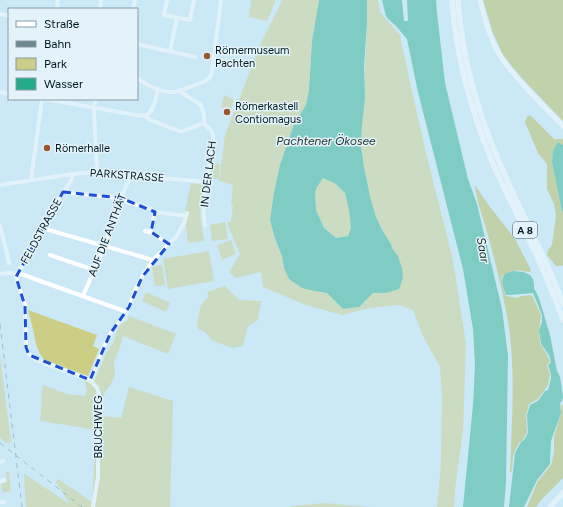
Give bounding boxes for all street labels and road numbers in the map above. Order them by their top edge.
street label: IN DER LACH [198,140,219,208]
street label: PARKSTRASSE [89,166,165,185]
street label: AUF DIE ANTHÄT [86,192,129,278]
street label: FELDSTRASSE [18,196,65,266]
road number: A 8 [513,222,537,238]
street label: BRUCHWEG [92,395,105,459]

